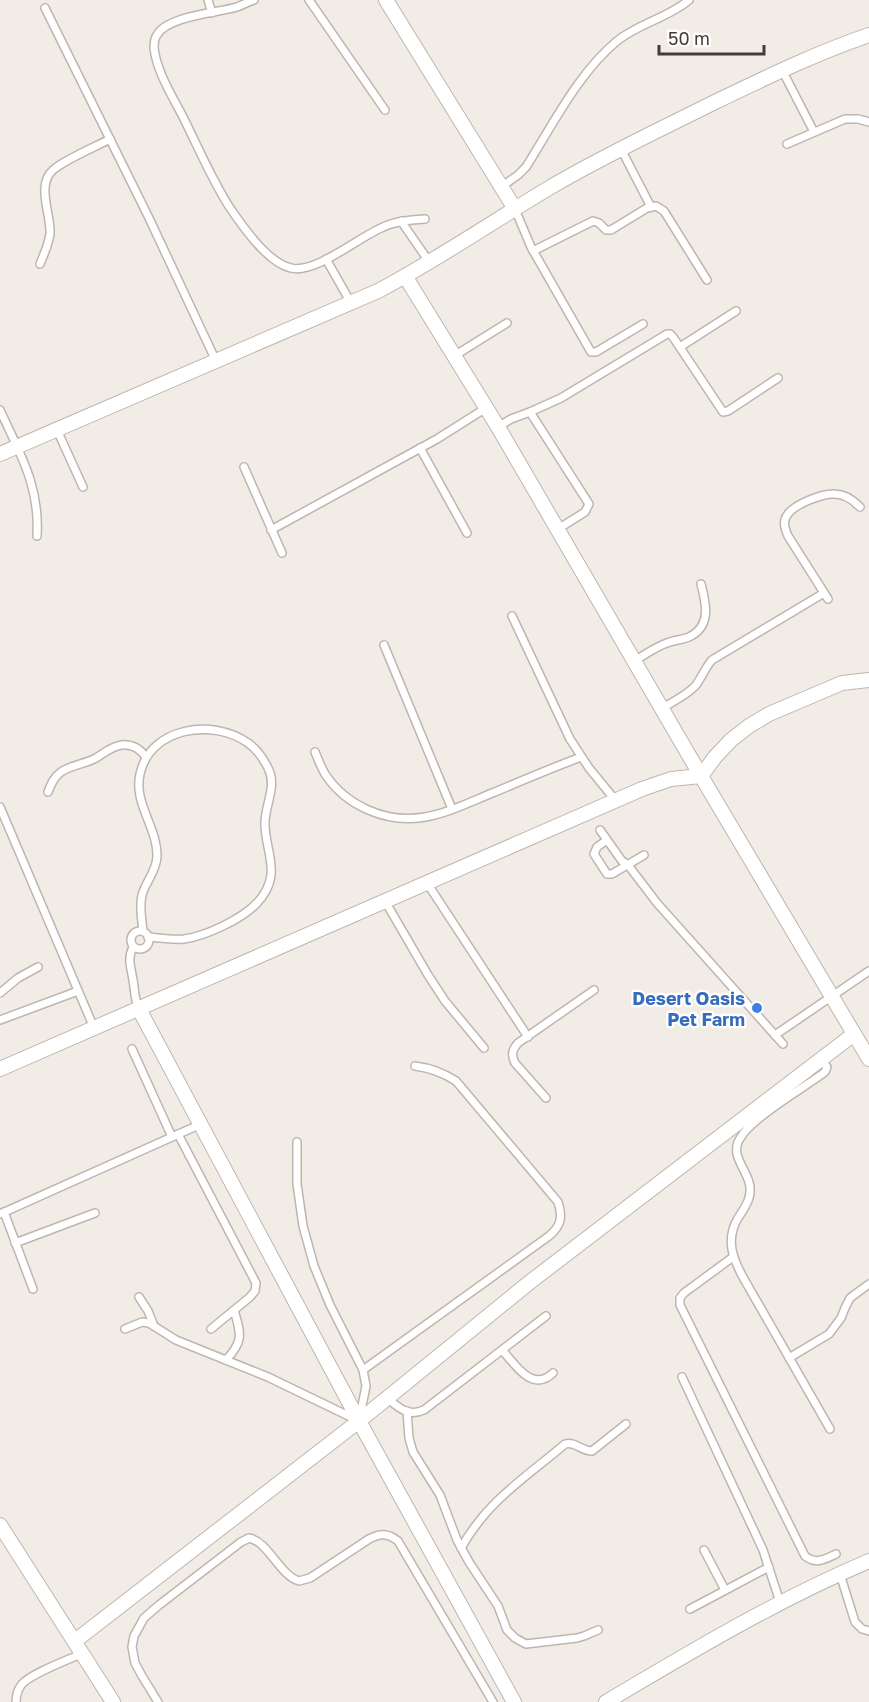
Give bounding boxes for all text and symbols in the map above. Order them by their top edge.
scale bar [659,18,764,56]
text: 50 m [668,27,710,49]
place label: Desert Oasis Pet Farm [632,987,745,1030]
marker: Desert Oasis Pet Farm [750,1001,764,1015]

